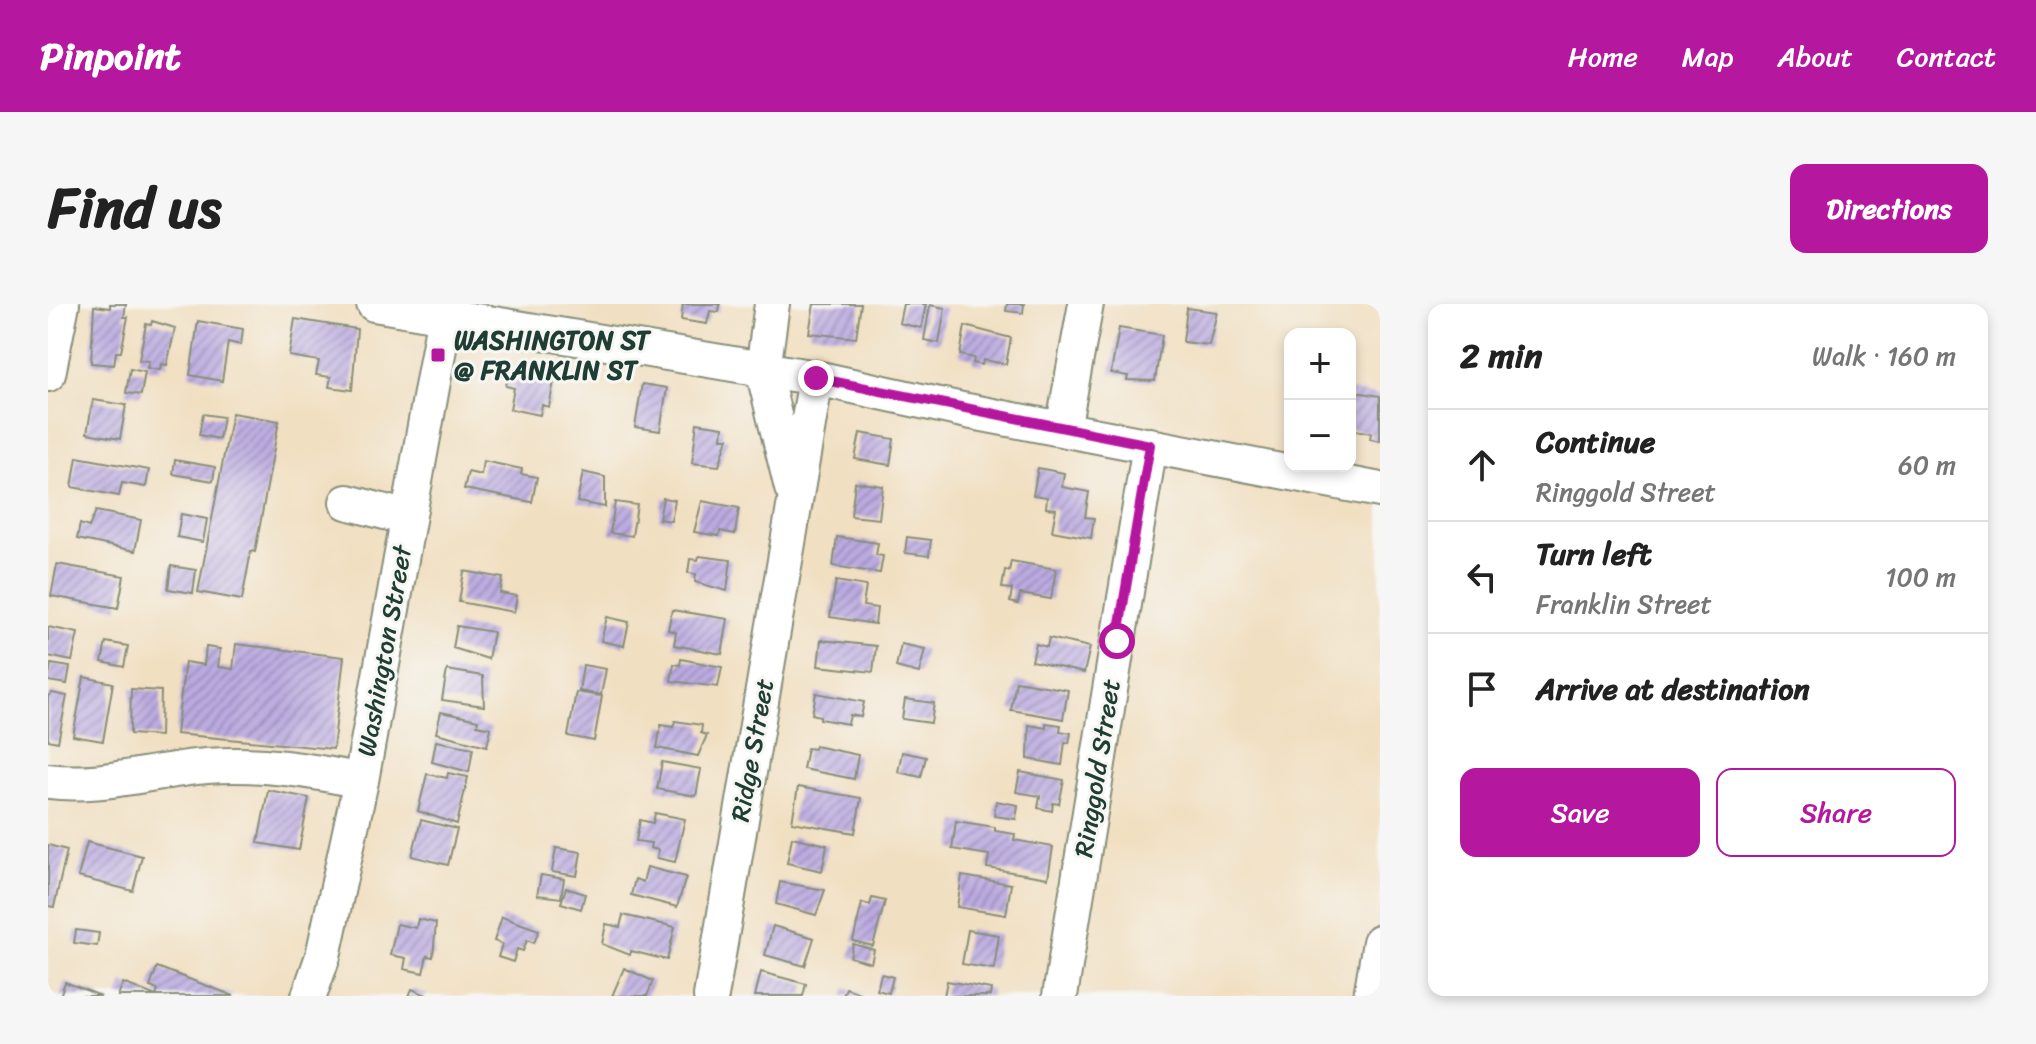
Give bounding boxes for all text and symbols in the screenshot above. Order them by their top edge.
text: Pinpoint [40,23,181,90]
text: Home [1568,32,1638,81]
text: Map [1682,32,1733,81]
text: About [1777,32,1853,81]
text: Contact [1897,32,1996,81]
text: Find us [48,159,221,258]
button: Directions [1790,164,1988,253]
place label: WASHINGTON ST @ FRANKLIN ST [454,317,652,393]
text: 2 min [1460,326,1542,386]
map controls [1284,328,1356,472]
button: + [1284,328,1356,400]
text: Walk · 160 m [1812,333,1956,379]
marker: WASHINGTON ST @ FRANKLIN ST [429,346,447,364]
route end [798,360,834,396]
button: − [1284,400,1356,472]
text: Continue [1536,415,1655,469]
text: 60 m [1898,442,1956,488]
icon: ahead [1460,443,1504,487]
text: Ringgold Street [1536,469,1716,515]
text: Turn left [1536,527,1652,581]
street label: Washington Street [343,540,425,760]
text: 100 m [1885,554,1956,600]
icon: left [1460,555,1504,599]
text: Franklin Street [1536,581,1712,627]
route start [1099,623,1135,659]
text: Arrive at destination [1536,662,1810,716]
icon: arrive [1460,667,1504,711]
street label: Ridge Street [717,675,787,825]
street label: Ringgold Street [1060,676,1134,860]
button: Save [1460,768,1700,857]
button: Share [1716,768,1956,857]

